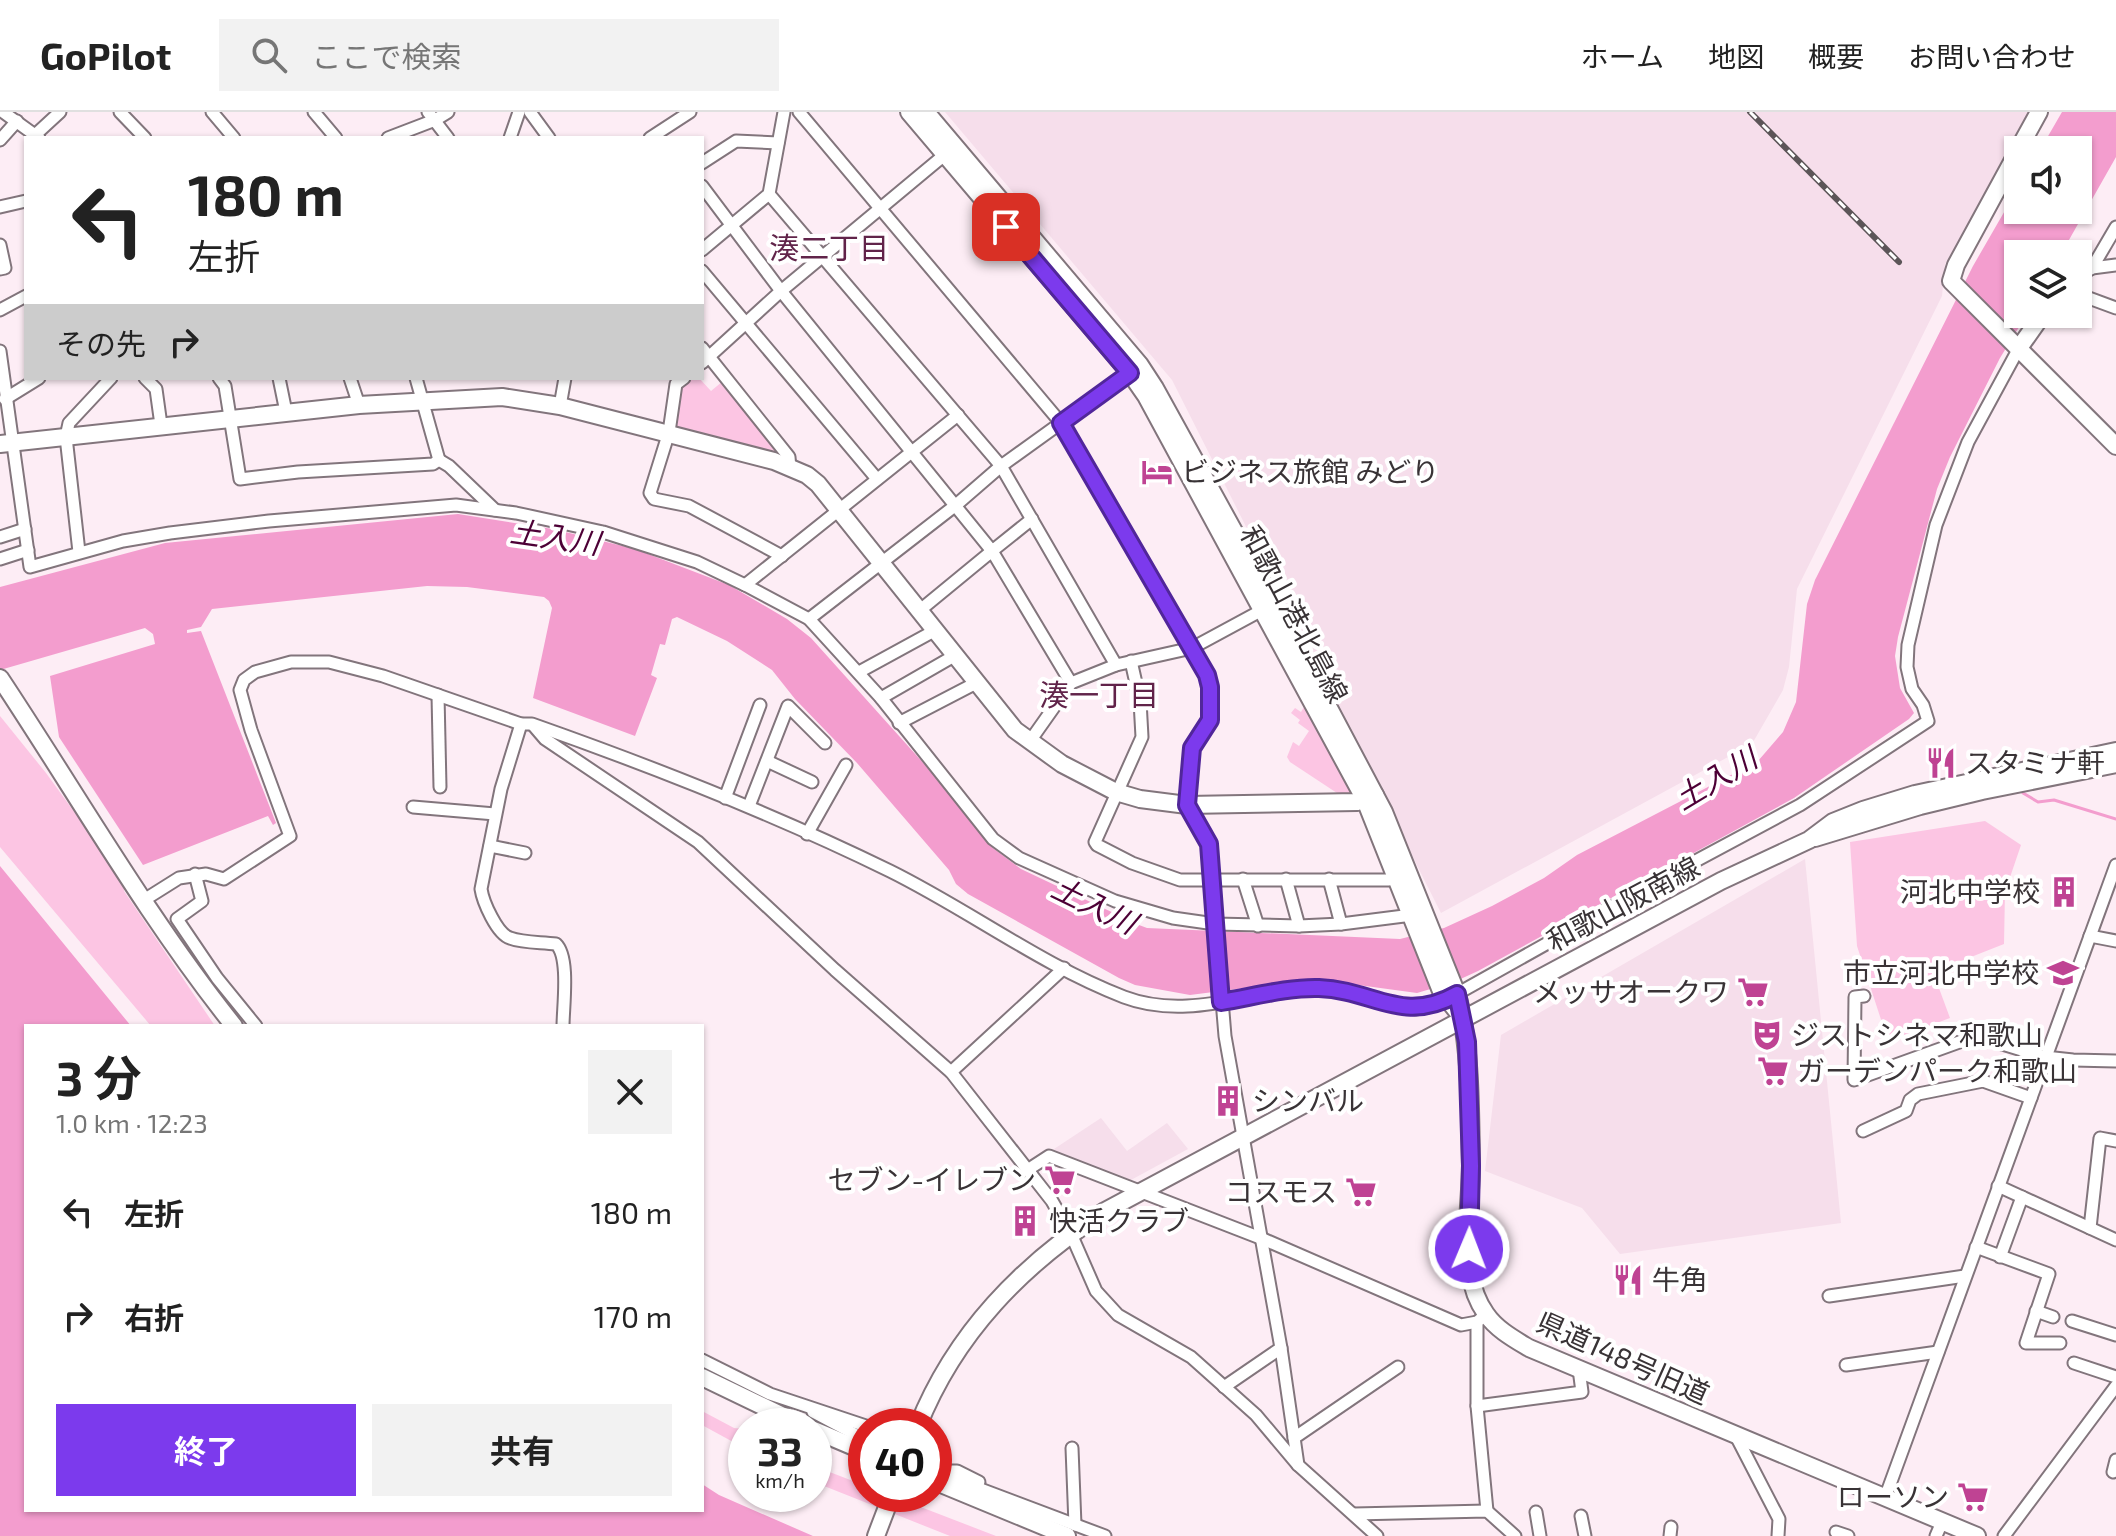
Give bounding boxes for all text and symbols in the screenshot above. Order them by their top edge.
search box [219,19,779,91]
text: GoPilot [40,32,171,78]
icon: search [247,33,291,77]
text: ここで検索 [311,38,461,74]
text: ホーム [1581,39,1664,73]
text: 地図 [1708,39,1764,73]
text: 概要 [1808,39,1864,73]
text: お問い合わせ [1908,39,2076,73]
map controls [2004,136,2092,328]
button: sound [2004,136,2092,224]
text: 180 m [188,160,344,227]
icon: left [56,168,160,272]
pin [972,193,1040,261]
icon: arrive [984,205,1028,249]
district label: 湊二丁目 [769,229,889,265]
text: 左折 [188,234,260,277]
button: layers [2004,240,2092,328]
icon: right [162,320,206,364]
text: その先 [56,325,146,361]
place label: ビジネス旅館 みどり [1181,454,1439,488]
hotel icon: ビジネス旅館 みどり [1140,455,1174,489]
water label: 土入川 [508,512,605,561]
street label: 和歌山港北島線 [1234,519,1356,708]
district label: 湊一丁目 [1039,676,1159,712]
water label: 土入川 [1667,737,1765,816]
place label: スタミナ軒 [1965,745,2105,779]
restaurant icon: スタミナ軒 [1924,746,1958,780]
street label: 和歌山阪南線 [1540,849,1705,958]
water label: 土入川 [1047,868,1146,941]
place label: 河北中学校 [1900,874,2040,908]
building icon: 河北中学校 [2047,875,2081,909]
place label: 市立河北中学校 [1843,955,2039,989]
school or university icon: 市立河北中学校 [2046,956,2080,990]
place label: メッサオークワ [1533,974,1729,1008]
supermarket icon: メッサオークワ [1736,975,1770,1009]
place label: ジストシネマ和歌山 [1791,1017,2043,1051]
theatre icon: ジストシネマ和歌山 [1750,1018,1784,1052]
text: 3 分 [56,1048,142,1106]
button: close [588,1050,672,1134]
place label: ガーデンパーク和歌山 [1797,1053,2077,1087]
supermarket icon: ガーデンパーク和歌山 [1756,1054,1790,1088]
place label: シンバル [1252,1083,1364,1117]
building icon: シンバル [1211,1084,1245,1118]
text: 1.0 km · 12:23 [56,1107,208,1138]
place label: セブン-イレブン [827,1162,1036,1196]
supermarket icon: セブン-イレブン [1043,1163,1077,1197]
place label: コスモス [1225,1174,1337,1208]
supermarket icon: コスモス [1344,1175,1378,1209]
icon: left [56,1190,100,1234]
text: 180 m [591,1194,672,1230]
text: 左折 [124,1195,184,1231]
place label: 快活クラブ [1049,1203,1189,1237]
building icon: 快活クラブ [1008,1204,1042,1238]
position arrow [1427,1207,1511,1291]
place label: 牛角 [1652,1262,1708,1296]
restaurant icon: 牛角 [1611,1263,1645,1297]
icon: right [56,1294,100,1338]
text: 170 m [594,1298,672,1334]
text: 右折 [124,1299,184,1335]
street label: 県道148号旧道 [1532,1304,1715,1410]
button: 終了 [56,1404,356,1496]
button: 共有 [372,1404,672,1496]
speed limit sign: 40 [848,1408,952,1512]
text: 33 [757,1426,803,1474]
text: km/h [755,1468,805,1492]
place label: ローソン [1837,1479,1949,1513]
supermarket icon: ローソン [1956,1480,1990,1514]

